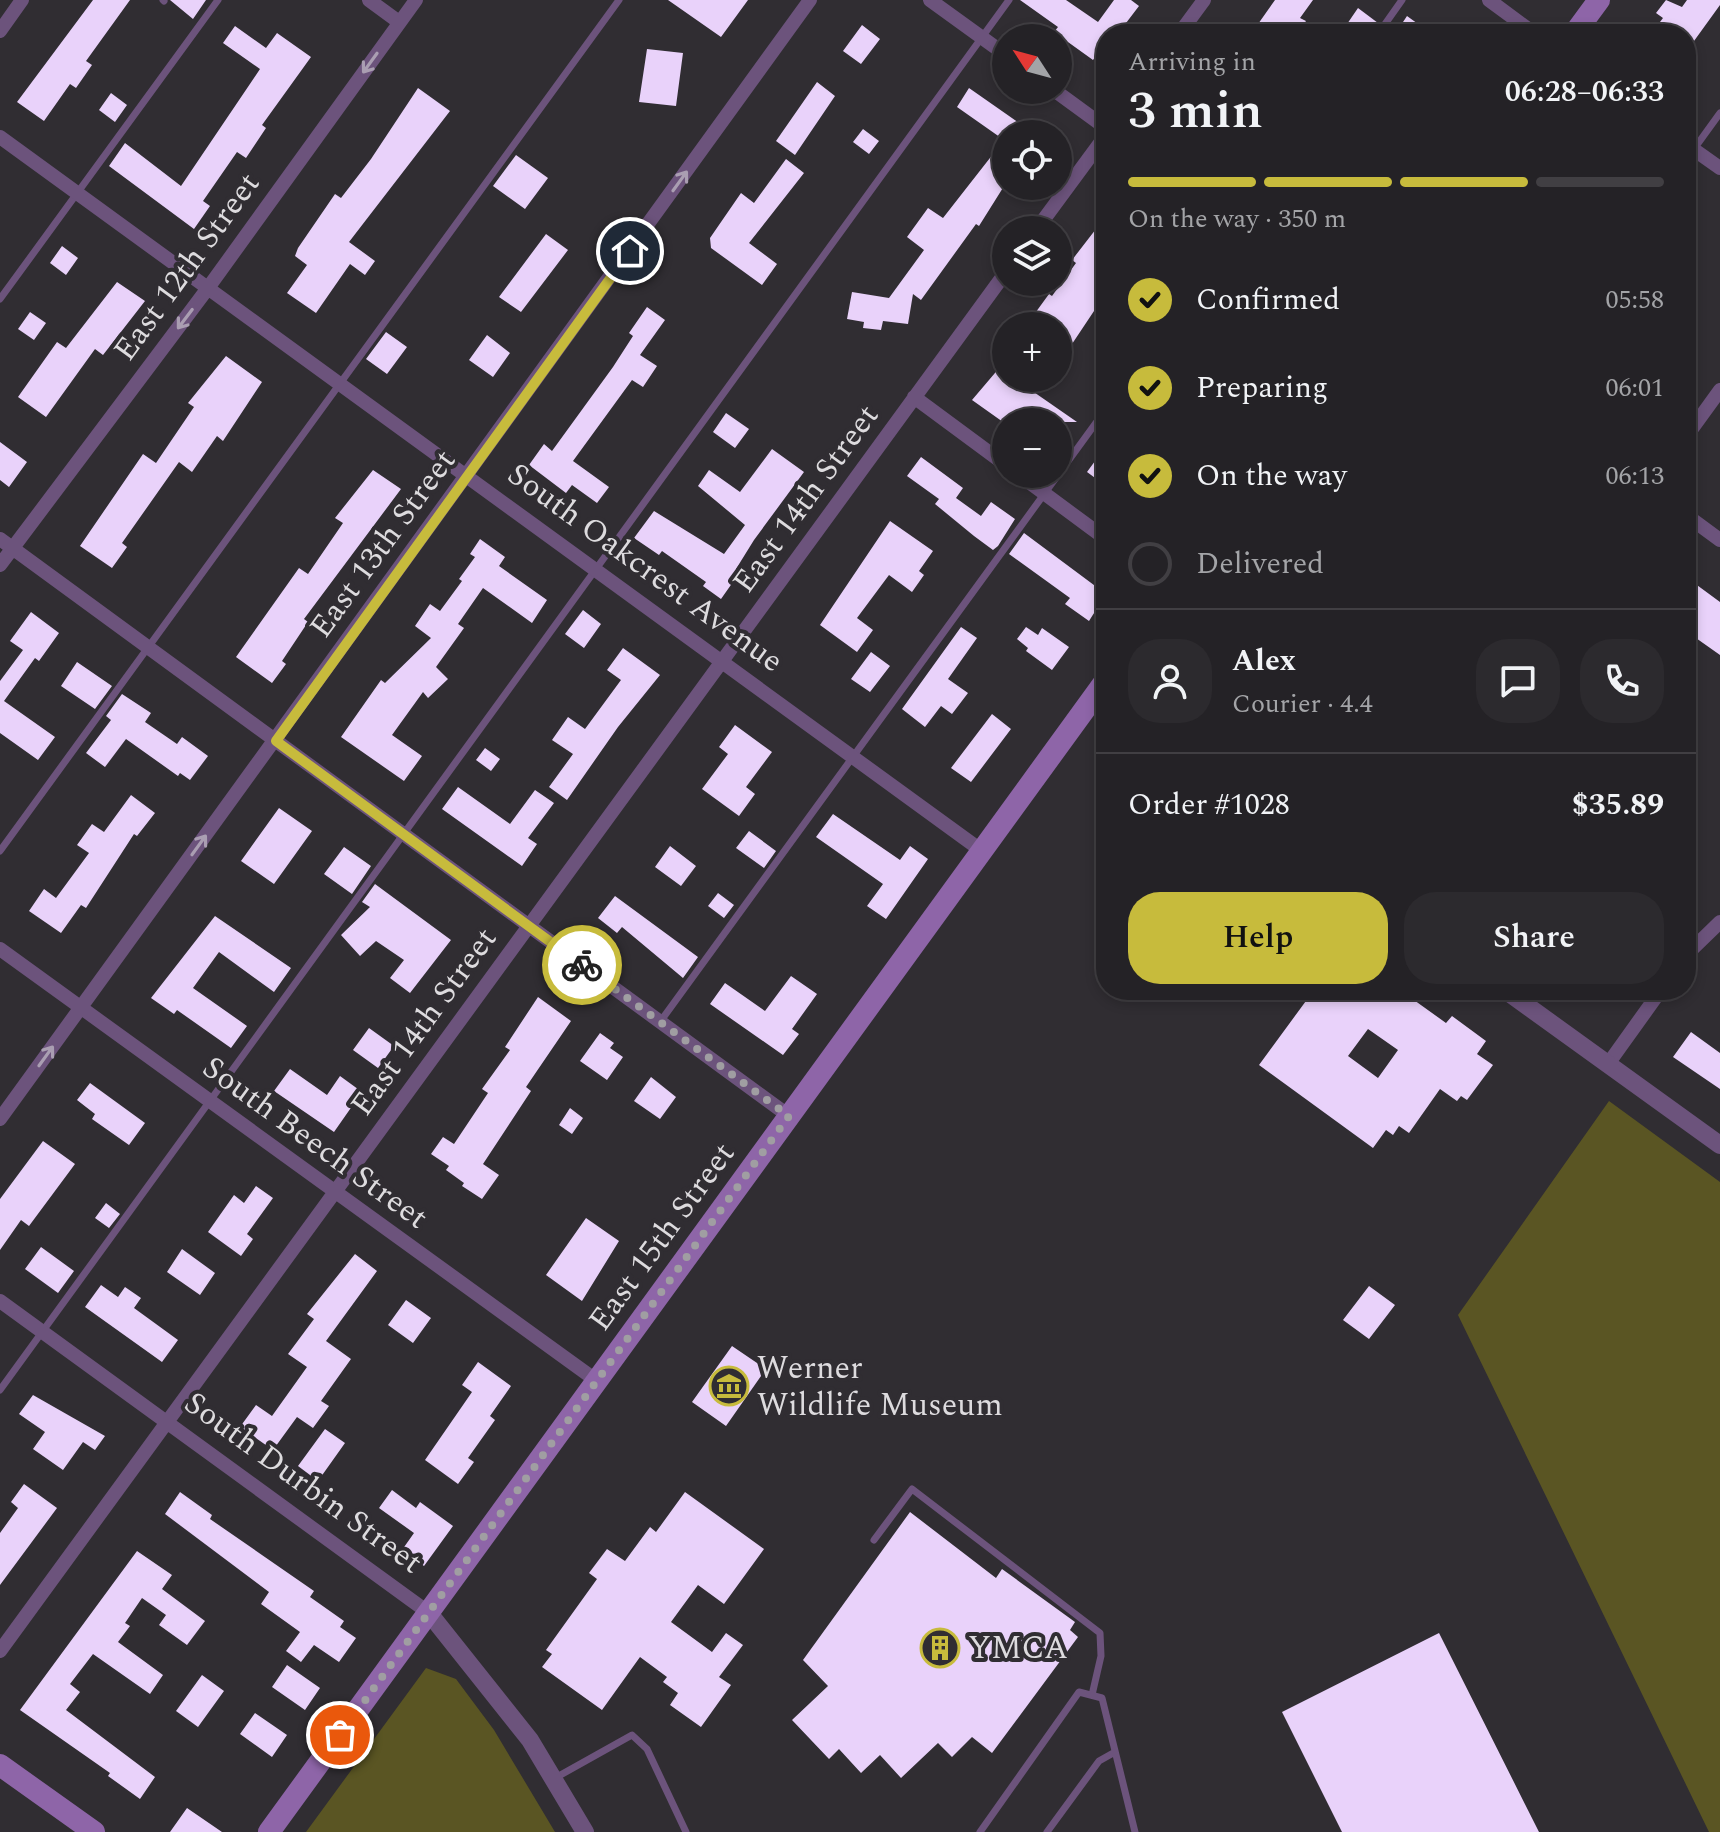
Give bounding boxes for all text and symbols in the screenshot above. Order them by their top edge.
north arrow [992,24,1072,104]
map controls [992,24,1072,488]
text: Arriving in [1128,42,1256,82]
one-way arrow [362,52,378,74]
text: 06:28–06:33 [1505,69,1664,115]
text: 3 min [1128,72,1263,151]
button: locate [992,120,1072,200]
street label: East 12th Street [102,162,272,372]
one-way arrow [671,171,688,192]
text: On the way · 350 m [1128,199,1346,239]
button: layers [992,216,1072,296]
pin [596,217,664,285]
icon: home [608,229,652,273]
text: Confirmed [1196,277,1340,323]
icon: check [1128,278,1172,322]
text: 05:58 [1605,280,1664,320]
one-way arrow [176,308,193,329]
button: + [992,312,1072,392]
text: Preparing [1196,365,1328,411]
icon: check [1128,366,1172,410]
text: 06:01 [1605,368,1664,408]
street label: East 14th Street [721,394,891,604]
button: − [992,408,1072,488]
street label: East 13th Street [298,439,468,649]
street label: South Oakcrest Avenue [497,451,793,685]
text: On the way [1196,453,1347,499]
icon: check [1128,454,1172,498]
text: 06:13 [1605,456,1664,496]
text: Delivered [1196,541,1324,587]
text: Alex [1232,638,1296,684]
button: person [1128,639,1212,723]
button: chat [1476,639,1560,723]
button: phone [1580,639,1664,723]
text: Courier · 4.4 [1232,684,1373,724]
text: Order #1028 [1128,782,1290,828]
text: $35.89 [1572,782,1664,828]
one-way arrow [191,835,207,857]
button: Help [1128,892,1388,984]
button: Share [1404,892,1664,984]
street label: East 14th Street [339,917,509,1127]
courier [542,925,622,1005]
icon: bike [560,943,604,987]
street label: South Beech Street [192,1044,438,1242]
one-way arrow [38,1045,54,1067]
street label: East 15th Street [577,1132,747,1342]
place label: Werner Wildlife Museum [757,1344,1003,1430]
museum icon: Werner Wildlife Museum [708,1365,750,1407]
street label: South Durbin Street [173,1379,433,1587]
place label: YMCA [968,1624,1068,1673]
building icon: YMCA [919,1627,961,1669]
pin [306,1701,374,1769]
icon: bag [318,1713,362,1757]

